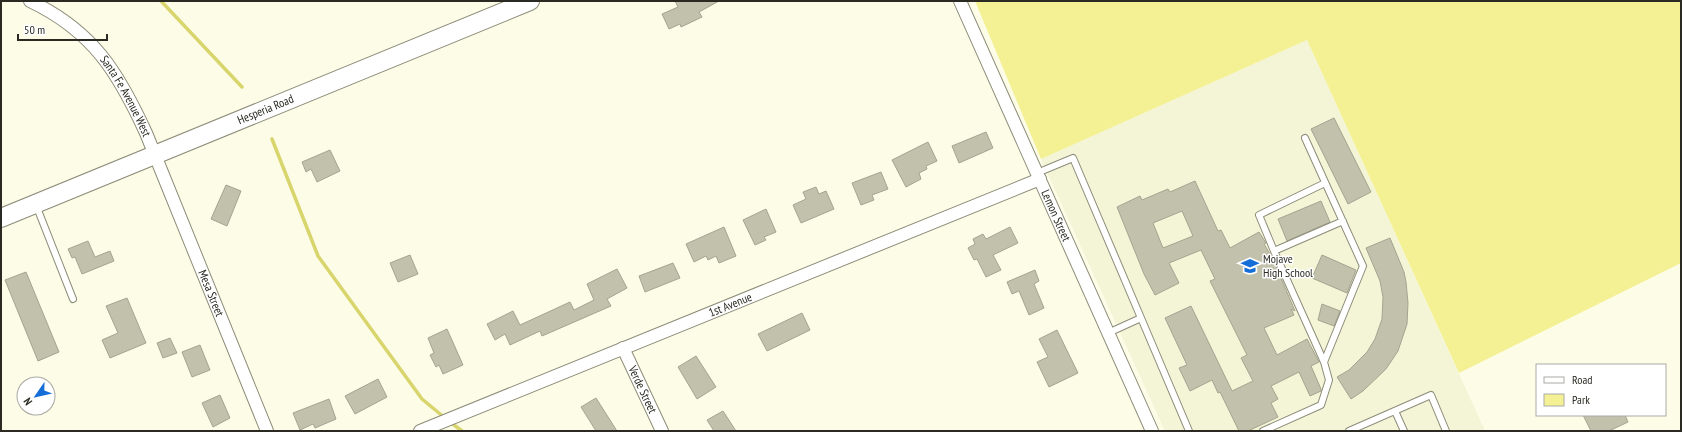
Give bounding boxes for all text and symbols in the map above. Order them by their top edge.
scale bar [18,16,107,42]
text: 50 m [24,22,45,37]
street label: Santa Fe Avenue West [97,52,155,139]
street label: Hesperia Road [235,91,296,127]
street label: Lemon Street [1038,187,1075,244]
place label: Mojave High School [1263,251,1313,280]
school or university icon: Mojave High School [1240,256,1260,276]
street label: Mesa Street [195,267,228,319]
street label: 1st Avenue [706,289,754,320]
street label: Verde Street [625,362,661,416]
legend [1536,364,1666,416]
text: Road [1572,372,1592,387]
north arrow [16,376,56,416]
text: Park [1572,392,1590,407]
text: N [20,395,35,408]

